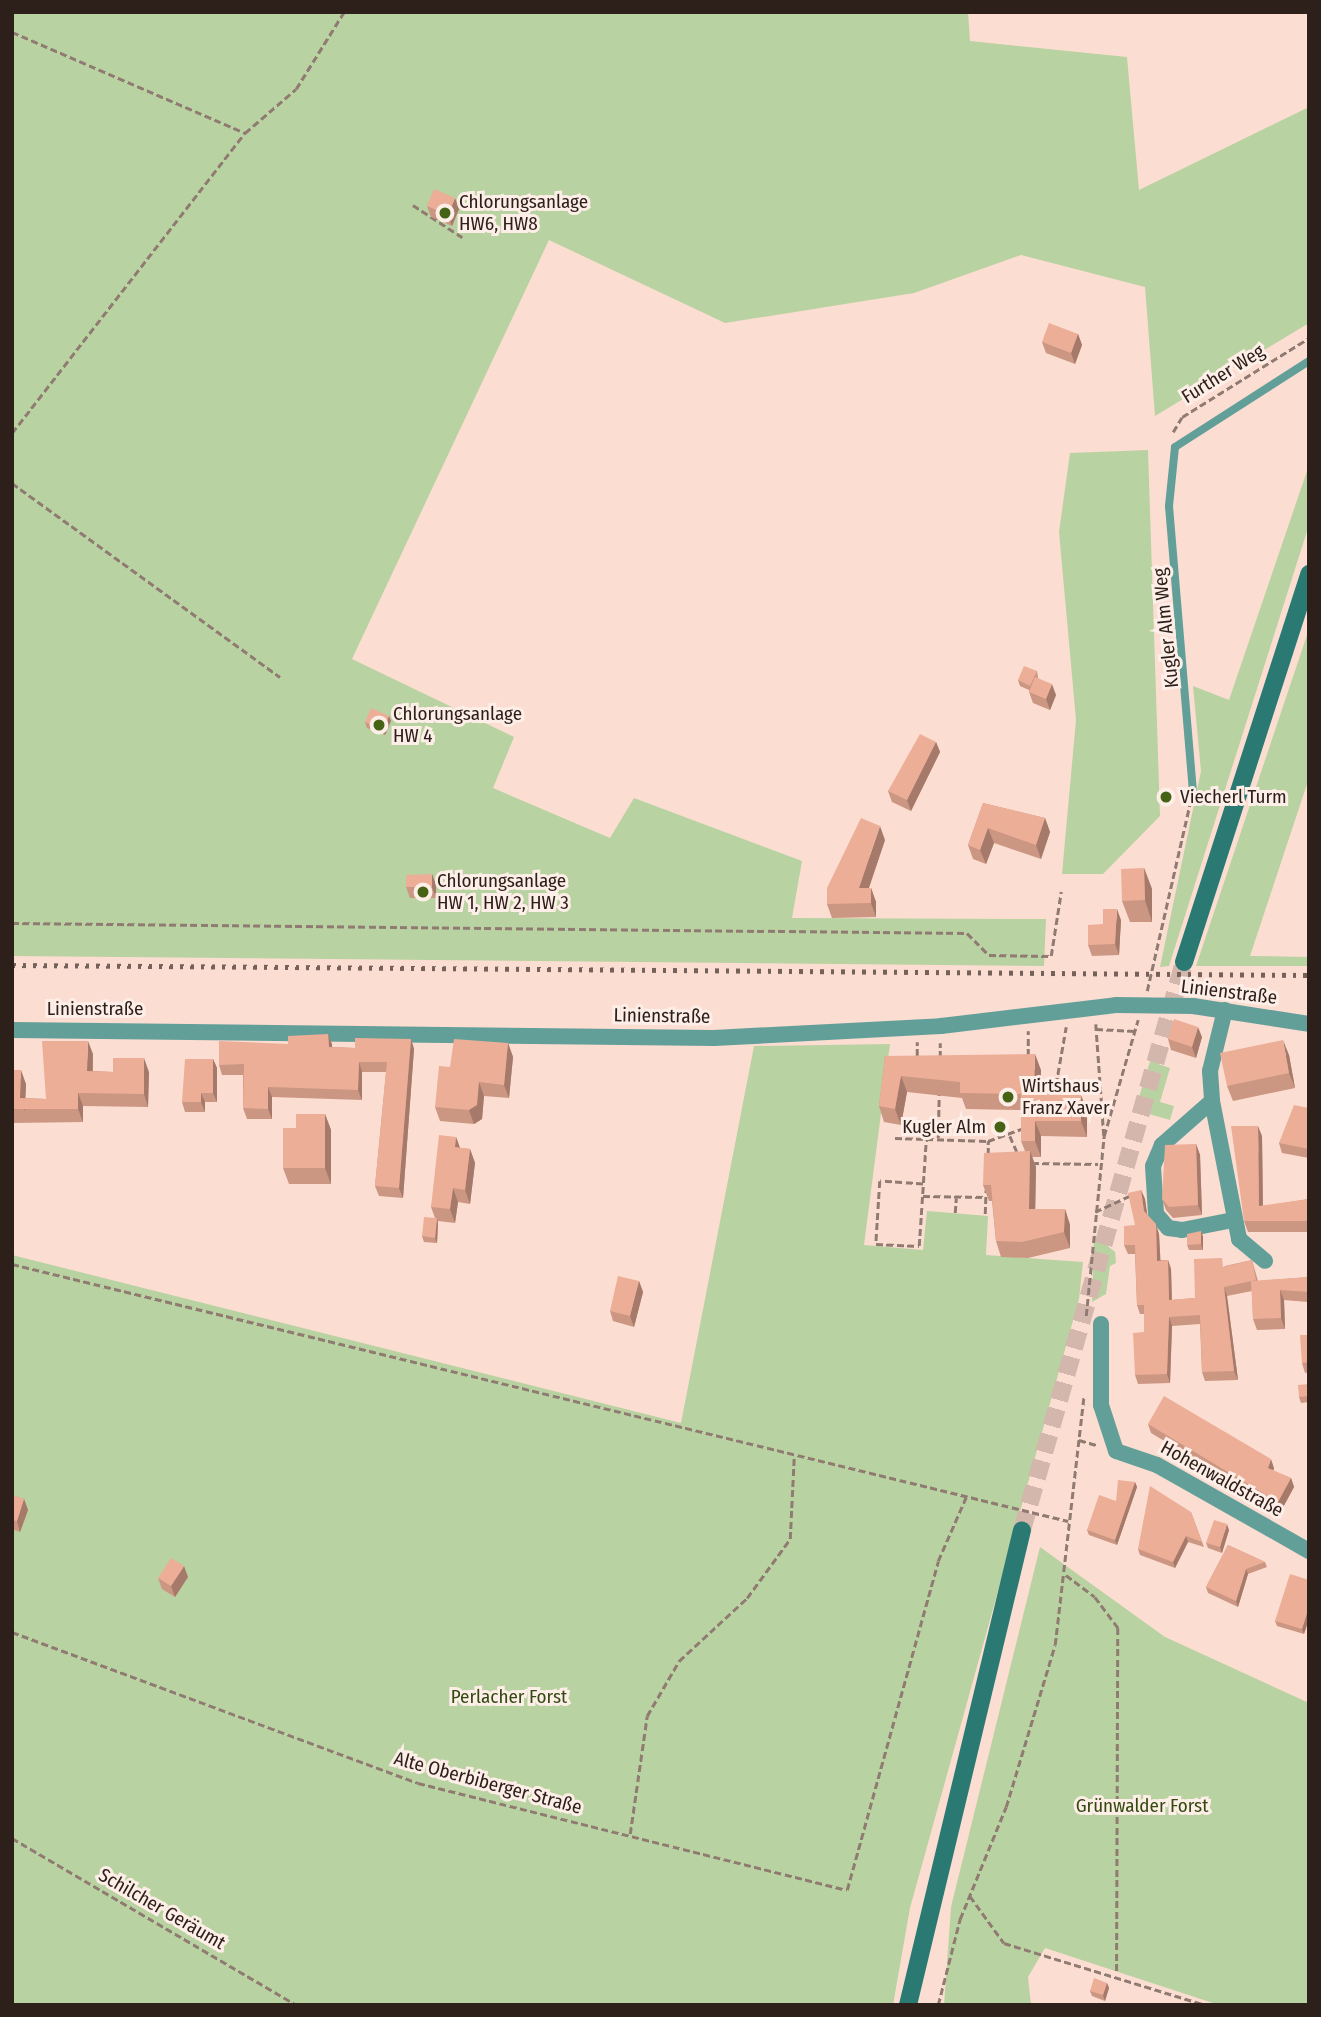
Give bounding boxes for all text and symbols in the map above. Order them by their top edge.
place label: Chlorungsanlage HW6, HW8 [459,191,588,235]
marker: Chlorungsanlage HW6, HW8 [437,205,453,221]
street label: Further Weg [1177,340,1269,408]
street label: Kugler Alm Weg [1148,567,1184,689]
place label: Chlorungsanlage HW 4 [393,703,522,747]
marker: Chlorungsanlage HW 4 [371,717,387,733]
place label: Viecherl Turm [1180,786,1287,808]
marker: Viecherl Turm [1158,789,1174,805]
place label: Chlorungsanlage HW 1, HW 2, HW 3 [437,870,569,914]
marker: Chlorungsanlage HW 1, HW 2, HW 3 [415,884,431,900]
street label: Linienstraße [1180,975,1278,1009]
street label: Linienstraße [47,998,143,1020]
street label: Linienstraße [613,1004,711,1028]
place label: Wirtshaus Franz Xaver [1022,1075,1110,1119]
marker: Wirtshaus Franz Xaver [1000,1089,1016,1105]
place label: Kugler Alm [902,1116,986,1138]
marker: Kugler Alm [992,1119,1008,1135]
street label: Hohenwaldstraße [1157,1436,1287,1522]
park label: Perlacher Forst [451,1686,567,1708]
street label: Alte Oberbiberger Straße [392,1747,584,1819]
park label: Grünwalder Forst [1076,1795,1208,1817]
street label: Schilcher Geräumt [95,1864,229,1954]

